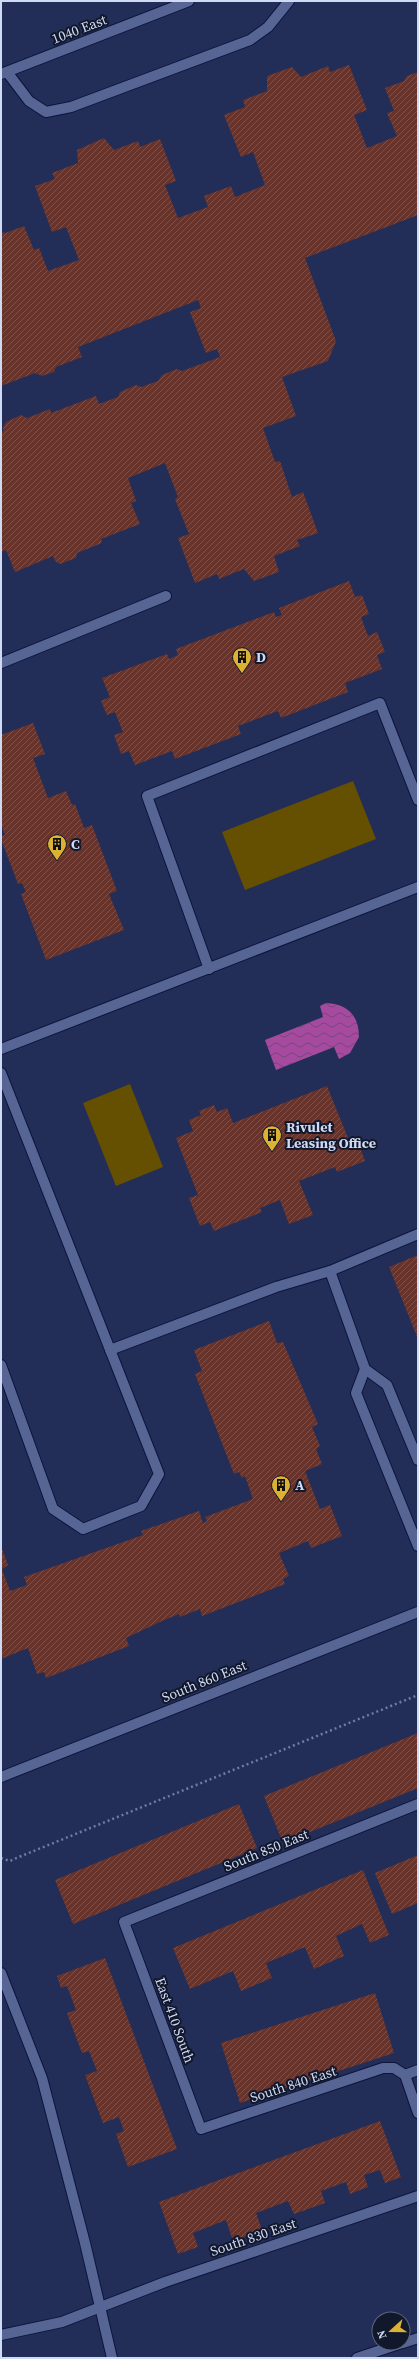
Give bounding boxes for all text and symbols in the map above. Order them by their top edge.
street label: 1040 East [49,9,110,49]
building icon: D [231,646,253,674]
place label: D [256,647,266,667]
building icon: C [46,833,68,861]
place label: C [71,834,80,854]
place label: Rivulet Leasing Office [286,1117,376,1153]
building icon: Rivulet Leasing Office [261,1124,283,1152]
building icon: A [270,1474,292,1502]
place label: A [295,1475,305,1495]
street label: South 860 East [159,1655,250,1707]
street label: South 850 East [221,1824,312,1876]
street label: East 410 South [150,1974,200,2066]
street label: South 840 East [247,2061,339,2107]
street label: South 830 East [207,2213,299,2261]
north arrow [371,2311,411,2351]
text: N [374,2328,391,2341]

